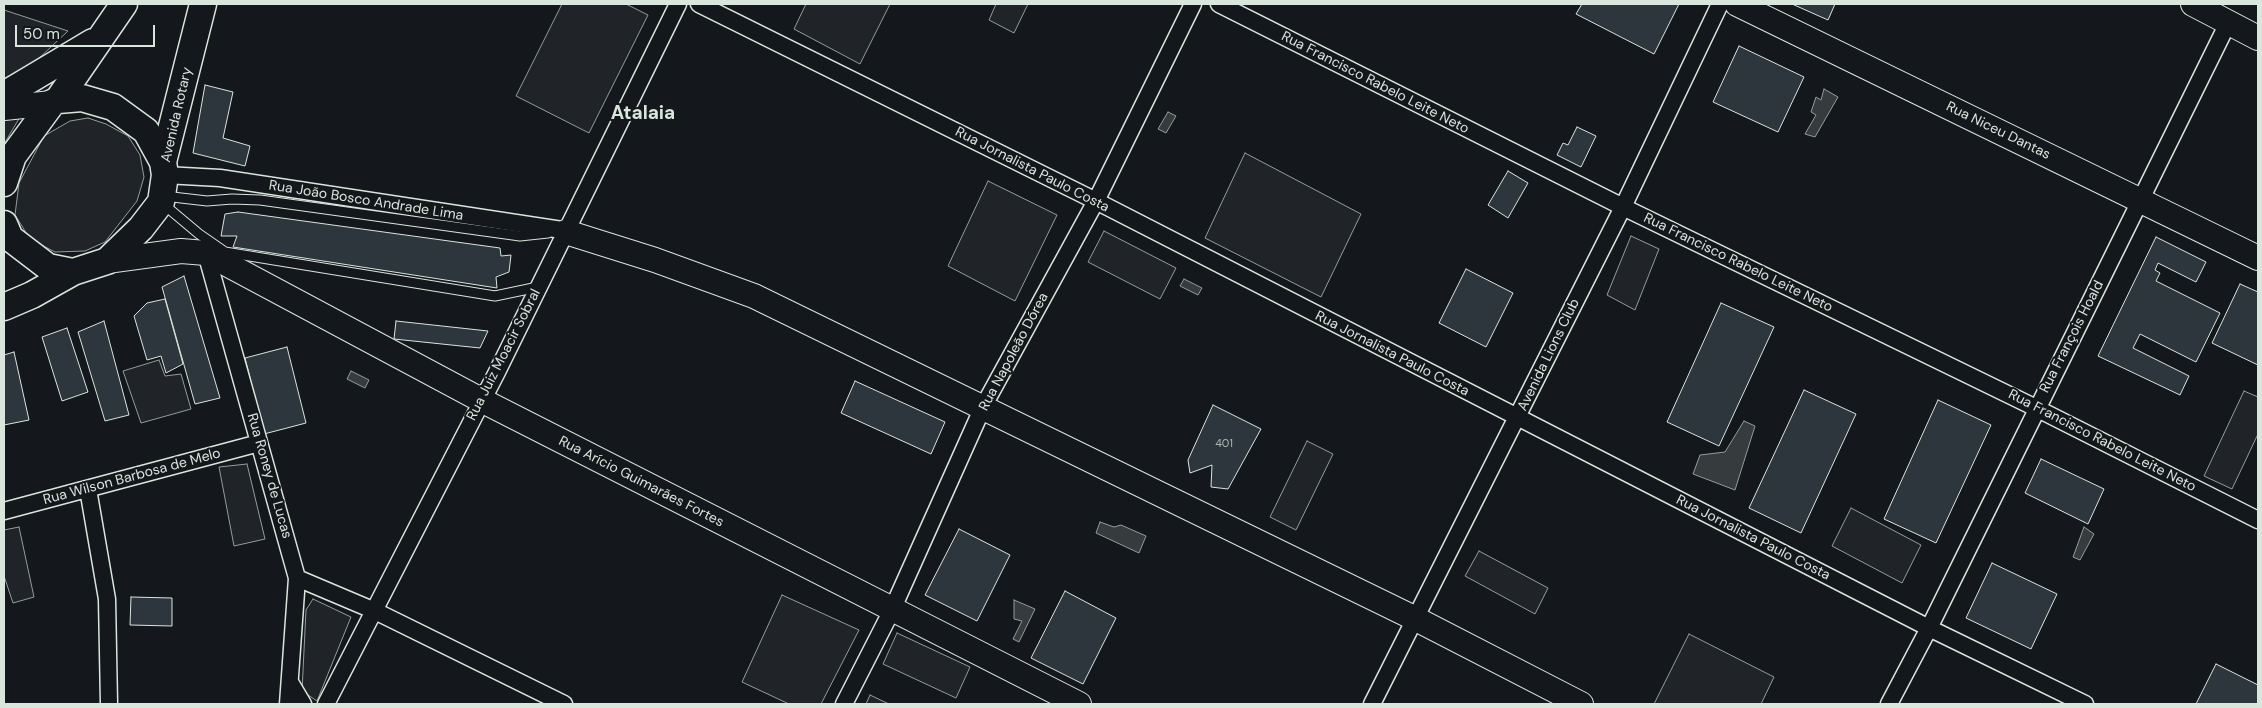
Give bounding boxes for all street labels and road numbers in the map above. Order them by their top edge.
street label: Rua Francisco Rabelo Leite Neto [1278,28,1472,138]
street label: Avenida Rotary [158,66,196,164]
street label: Rua Niceu Dantas [1943,98,2053,164]
street label: Rua Jornalista Paulo Costa [952,124,1112,216]
street label: Rua João Bosco Andrade Lima [268,177,464,225]
street label: Rua Francisco Rabelo Leite Neto [1641,210,1835,316]
street label: Rua François Hoald [2036,278,2108,396]
street label: Rua Juiz Moacir Sobral [464,286,544,424]
street label: Rua Napoleão Dórea [976,290,1052,414]
street label: Avenida Lions Club [1515,296,1583,414]
street label: Rua Jornalista Paulo Costa [1312,308,1472,400]
street label: Rua Francisco Rabelo Leite Neto [2005,386,2199,496]
street label: Rua Roney de Lucas [243,411,295,541]
street label: Rua Arício Guimarães Fortes [556,433,726,531]
street label: Rua Wilson Barbosa de Melo [41,445,223,509]
street label: Rua Jornalista Paulo Costa [1673,492,1833,584]

